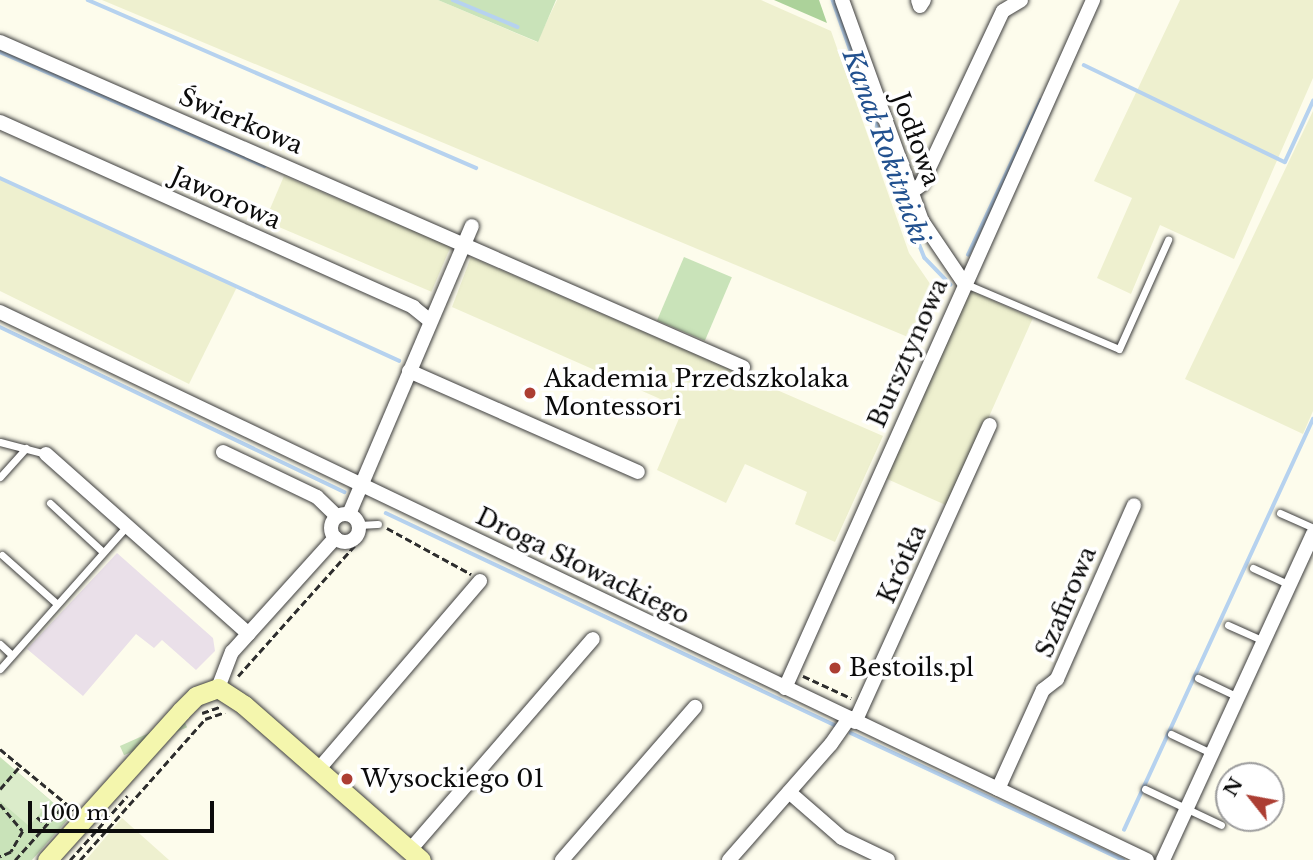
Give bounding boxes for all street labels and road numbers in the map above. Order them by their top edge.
street label: Świerkowa [175,82,307,160]
street label: Jodłowa [886,88,946,190]
street label: Jaworowa [167,161,285,235]
street label: Bursztynowa [862,274,954,432]
street label: Droga Słowackiego [471,502,695,630]
street label: Krótka [872,520,932,608]
street label: Szafirowa [1030,542,1102,662]

